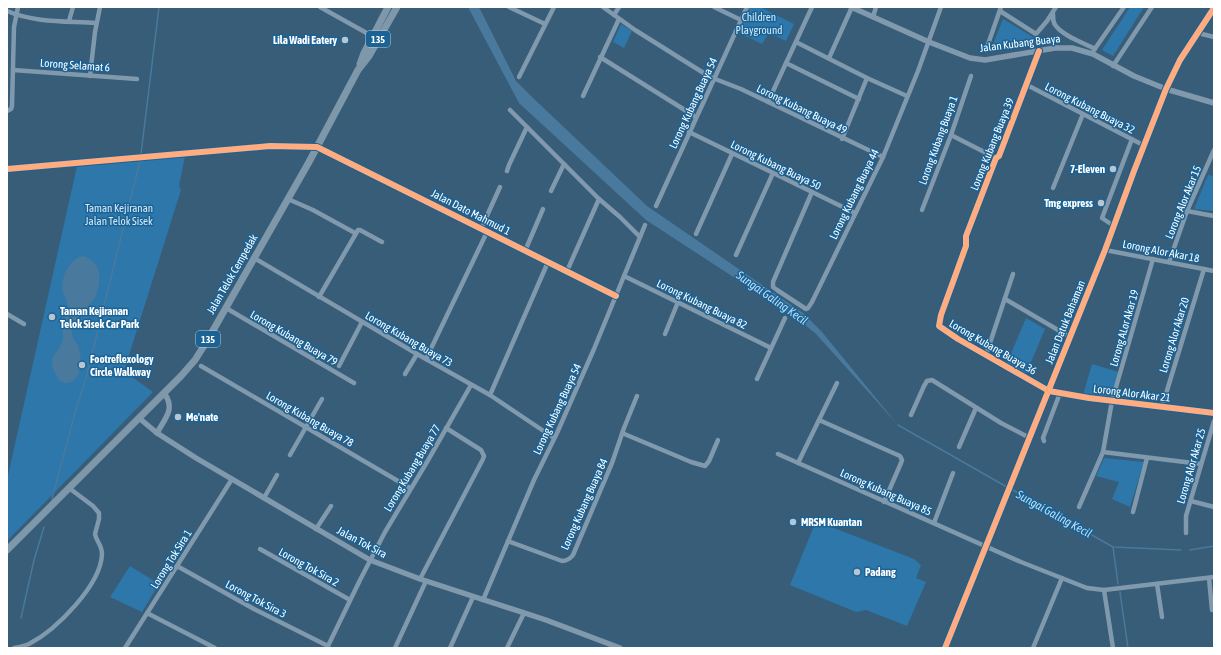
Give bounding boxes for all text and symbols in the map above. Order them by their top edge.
park label: Children Playground [736,11,782,36]
road number: 135 [366,31,390,47]
street label: Jalan Kubang Buaya [979,32,1061,54]
place label: Lila Wadi Eatery [273,34,337,46]
marker: Lila Wadi Eatery [340,35,350,45]
street label: Lorong Kubang Buaya 54 [667,56,719,150]
street label: Lorong Selamat 6 [40,57,110,73]
street label: Lorong Kubang Buaya 32 [1043,80,1137,136]
street label: Lorong Kubang Buaya 49 [755,82,849,136]
street label: Lorong Kubang Buaya 1 [916,94,960,186]
street label: Lorong Kubang Buaya 39 [968,96,1016,192]
street label: Lorong Kubang Buaya 50 [729,138,823,192]
street label: Lorong Kubang Buaya 44 [827,147,881,241]
place label: 7-Eleven [1070,163,1105,175]
marker: 7-Eleven [1108,164,1118,174]
street label: Lorong Alor Akar 15 [1163,164,1203,240]
street label: Jalan Dato Mahmud 1 [429,187,513,237]
place label: Tmg express [1044,197,1093,209]
marker: Tmg express [1096,198,1106,208]
park label: Taman Kejiranan Jalan Telok Sisek [85,202,153,227]
street label: Jalan Telok Cempedak [204,232,260,316]
street label: Lorong Alor Akar 18 [1122,238,1200,264]
water label: Sungai Galing Kecil [733,268,811,328]
street label: Lorong Kubang Buaya 82 [655,277,749,331]
street label: Jalan Datuk Bahaman [1043,279,1087,365]
street label: Lorong ALor Akar 19 [1107,288,1141,368]
street label: Lorong Alor Akar 20 [1157,296,1191,374]
place label: Taman Kejiranan Telok Sisek Car Park [60,305,139,330]
street label: Lorong Kubang Buaya 79 [248,308,340,368]
street label: Lorong Kubang Buaya 73 [363,309,455,369]
marker: Taman Kejiranan Telok Sisek Car Park [47,312,57,322]
street label: Lorong Kubang Buaya 36 [947,317,1039,377]
road number: 135 [196,331,220,347]
place label: Footreflexology Circle Walkway [90,353,154,378]
marker: Footreflexology Circle Walkway [77,360,87,370]
street label: Lorong Kubang Buaya 54 [531,362,583,456]
street label: Lorong Alor Akar 21 [1093,382,1171,404]
street label: Lorong Kubang Buaya 78 [264,389,356,449]
place label: Me'nate [186,411,218,423]
marker: Me'nate [173,412,183,422]
street label: Lorong Kubang Buaya 77 [381,423,443,513]
street label: Lorong Alor Akar 25 [1174,427,1208,505]
street label: Lorong Kubang Buaya 84 [558,456,610,552]
street label: Lorong Kubang Buaya 85 [838,466,934,518]
water label: Sungai Galing Kecil [1013,487,1094,541]
place label: MRSM Kuantan [801,516,862,528]
marker: MRSM Kuantan [788,517,798,527]
street label: Jalan Tok Sira [335,524,389,560]
street label: Lorong Tok Sira 1 [148,527,194,591]
street label: Lorong Tok Sira 2 [277,545,341,589]
place label: Padang [865,566,896,578]
marker: Padang [852,567,862,577]
street label: Lorong Tok Sira 3 [224,578,288,620]

